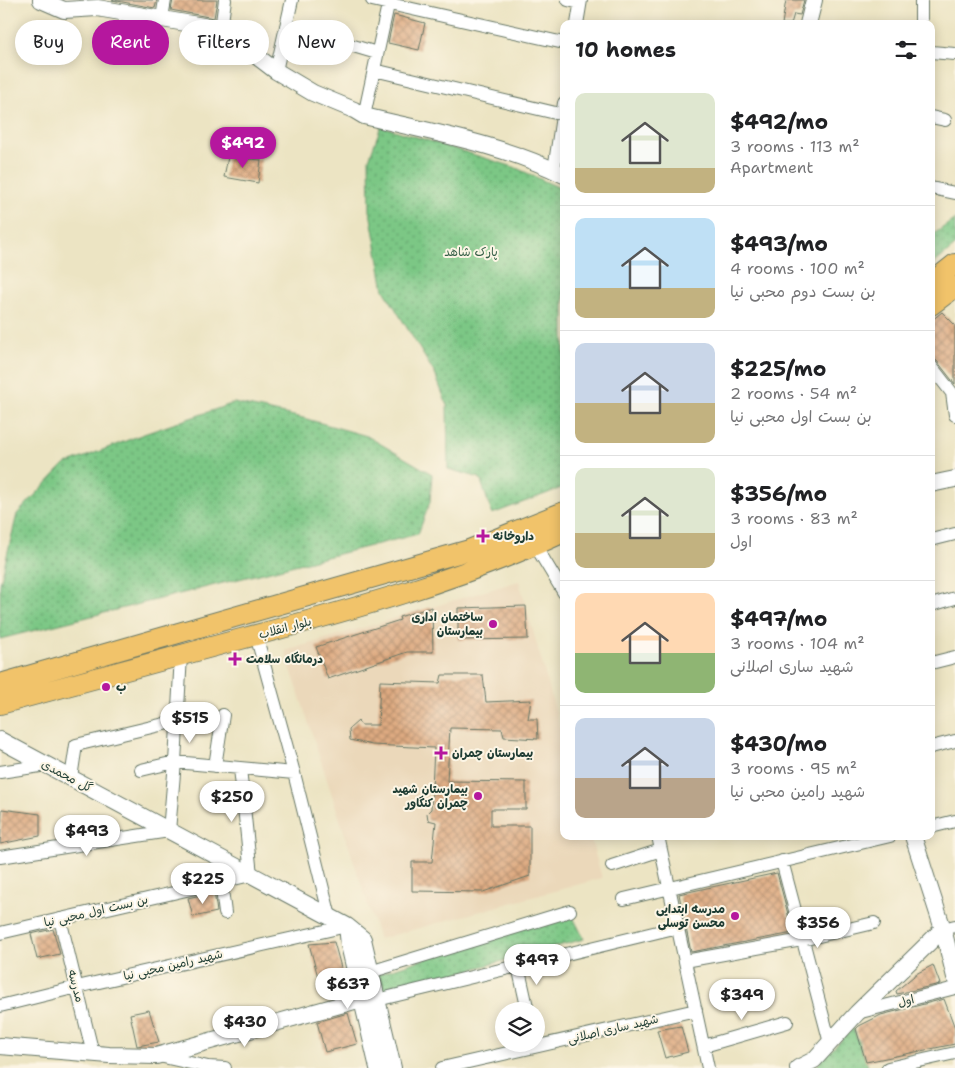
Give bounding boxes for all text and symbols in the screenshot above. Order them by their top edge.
chip: Buy [15,20,82,65]
chip: Rent [92,20,169,65]
chip: Filters [179,20,269,65]
chip: New [279,20,354,65]
text: 10 homes [575,36,676,64]
icon: filters [892,36,920,64]
text: $492/mo [730,108,828,136]
icon: home [615,113,675,173]
pin: $492 [213,126,273,169]
text: $492 [221,132,265,153]
text: 3 rooms · 113 m² [730,136,860,157]
text: Apartment [730,157,813,178]
text: $493/mo [730,230,828,258]
icon: home [615,238,675,298]
park label: پارک شاهد [444,244,498,260]
text: 4 rooms · 100 m² [730,258,865,279]
text: بن بست دوم محبی نیا [730,281,876,302]
text: $225/mo [730,355,826,383]
icon: home [615,363,675,423]
text: 2 rooms · 54 m² [730,383,857,404]
text: بن بست اول محبی نیا [730,406,872,427]
text: $356/mo [730,480,827,508]
icon: home [615,488,675,548]
text: 3 rooms · 83 m² [730,508,858,529]
place label: داروخانه [493,528,534,544]
marker: داروخانه [477,530,489,542]
text: اول [730,531,752,552]
text: $497/mo [730,605,827,633]
place label: ساختمان اداری بیمارستان [411,609,483,639]
street label: بلوار انقلاب [257,613,313,643]
icon: home [615,613,675,673]
marker: ساختمان اداری بیمارستان [487,618,499,630]
text: 3 rooms · 104 m² [730,633,865,654]
place label: درمانگاه سلامت [246,651,323,667]
marker: درمانگاه سلامت [228,652,242,666]
text: شهید ساری اصلانی [730,656,854,677]
place label: ب [116,679,126,695]
marker: ب [100,681,112,693]
pin: $515 [160,702,220,744]
text: $515 [171,707,209,728]
text: $430/mo [730,730,827,758]
icon: home [615,738,675,798]
place label: بیمارستان چمران [452,745,533,761]
marker: بیمارستان چمران [434,746,448,760]
street label: گل محمدی [39,756,95,796]
text: 3 rooms · 95 m² [730,758,857,779]
pin: $250 [202,780,262,823]
place label: بیمارستان شهید چمران کنگاور [393,781,468,811]
text: شهید رامین محبی نیا [730,781,865,802]
text: $250 [211,786,253,807]
marker: بیمارستان شهید چمران کنگاور [472,790,484,802]
pin: $493 [57,814,117,857]
text: $493 [65,820,109,841]
pin: $225 [173,862,233,905]
text: $225 [182,868,224,889]
street label: بن بست اول محبی نیا [42,891,150,931]
place label: مدرسه ابتدایی محسن توسلی [656,901,725,931]
pin: $356 [788,906,848,949]
marker: مدرسه ابتدایی محسن توسلی [729,910,741,922]
text: $356 [796,912,840,933]
pin: $497 [507,944,567,986]
street label: شهید رامین محبی نیا [122,946,224,984]
text: $497 [515,949,559,970]
street label: مدرسه [64,968,88,1004]
pin: $637 [318,968,378,1010]
text: $637 [326,973,370,994]
pin: $349 [712,978,772,1021]
text: $349 [720,984,764,1005]
street label: اول [896,991,916,1011]
map controls [495,1002,545,1052]
button: layers [495,1002,545,1052]
pin: $430 [215,1006,275,1048]
text: $430 [223,1011,267,1032]
street label: شهید ساری اصلانی [566,1011,660,1047]

